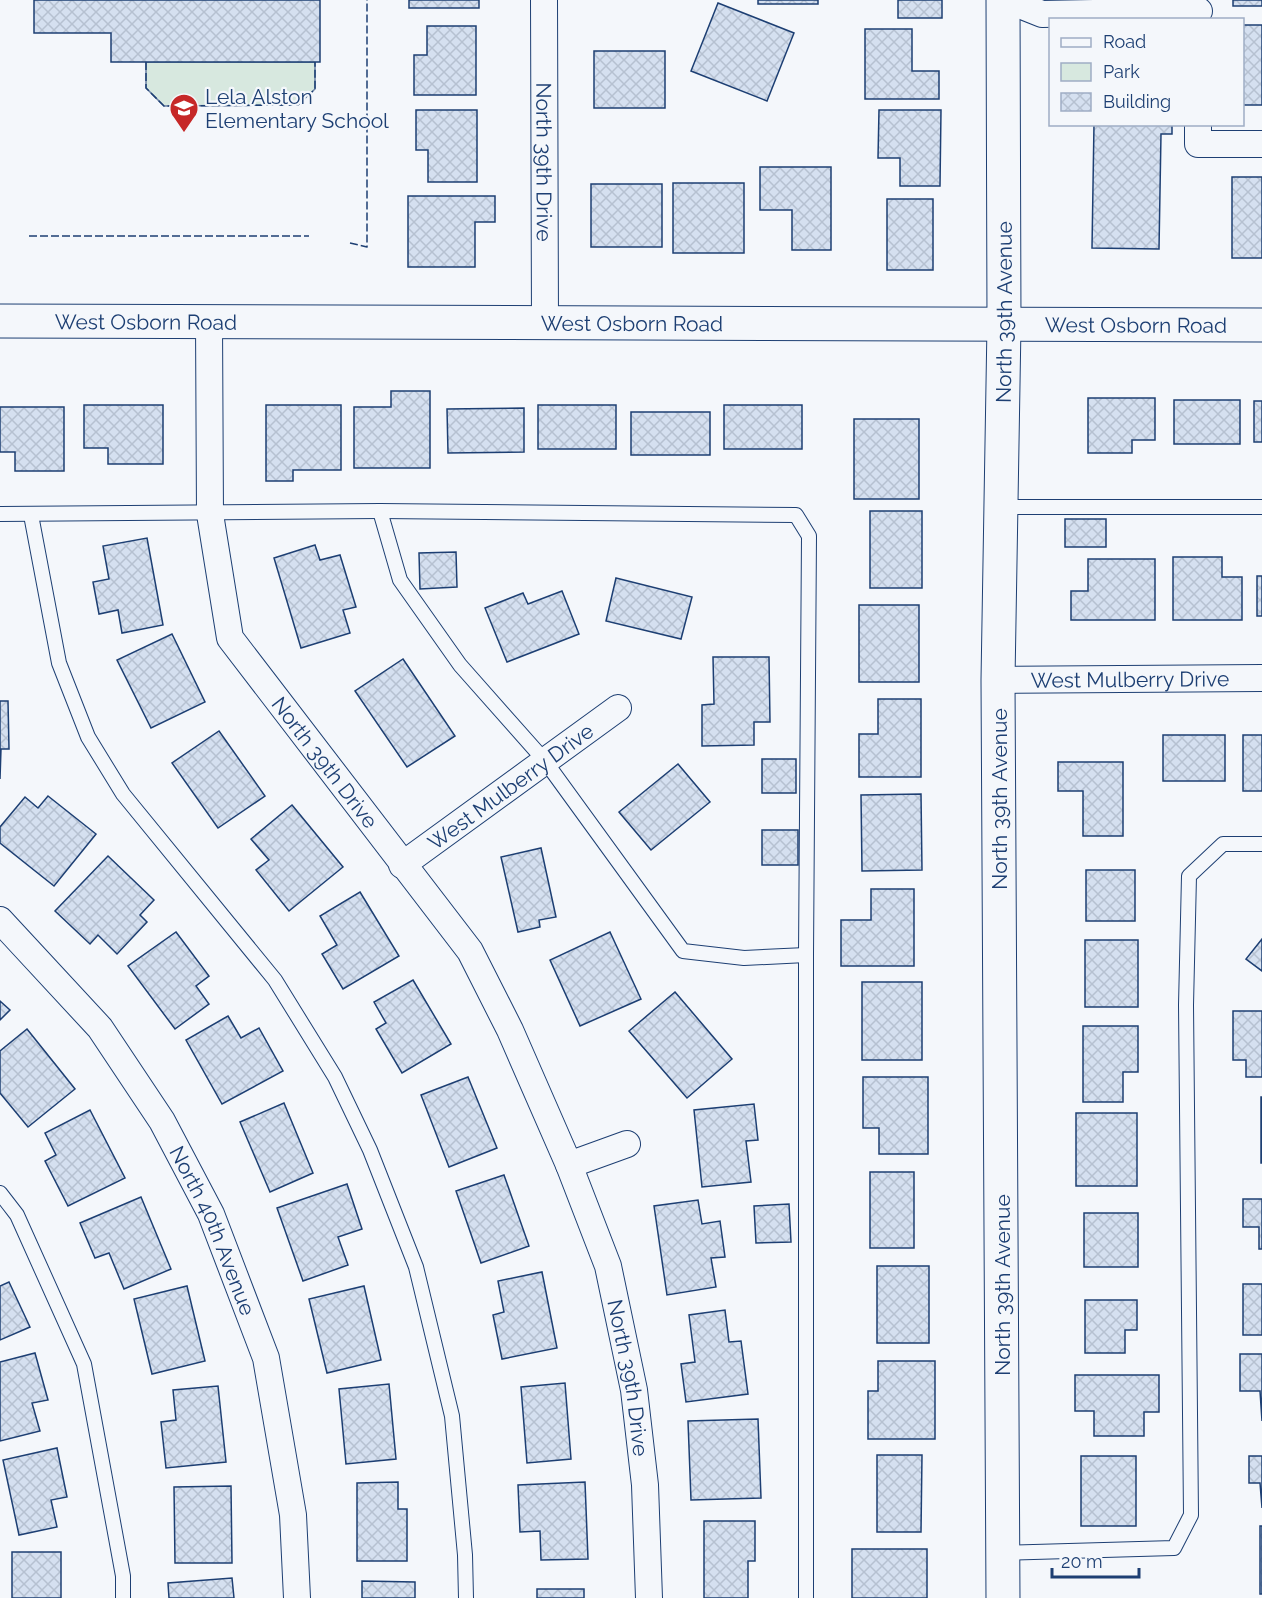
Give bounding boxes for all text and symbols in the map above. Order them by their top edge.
legend [1049,18,1244,126]
text: Road [1103,31,1146,52]
text: Park [1103,61,1140,82]
street label: North 39th Drive [532,83,557,241]
place label: Lela Alston Elementary School [205,84,389,133]
text: Building [1103,91,1171,112]
school or university icon: Lela Alston Elementary School [168,92,200,134]
street label: North 39th Avenue [990,221,1017,403]
street label: West Osborn Road [55,309,237,334]
street label: West Osborn Road [541,310,723,336]
street label: West Osborn Road [1045,312,1227,337]
street label: West Mulberry Drive [1031,666,1229,692]
street label: North 39th Drive [267,691,383,833]
street label: North 39th Avenue [987,708,1012,890]
street label: West Mulberry Drive [423,718,598,855]
street label: North 40th Avenue [165,1141,261,1319]
street label: North 39th Avenue [990,1194,1015,1376]
street label: North 39th Drive [603,1297,654,1458]
scale bar [1052,1541,1139,1579]
text: 20 m [1061,1551,1103,1572]

